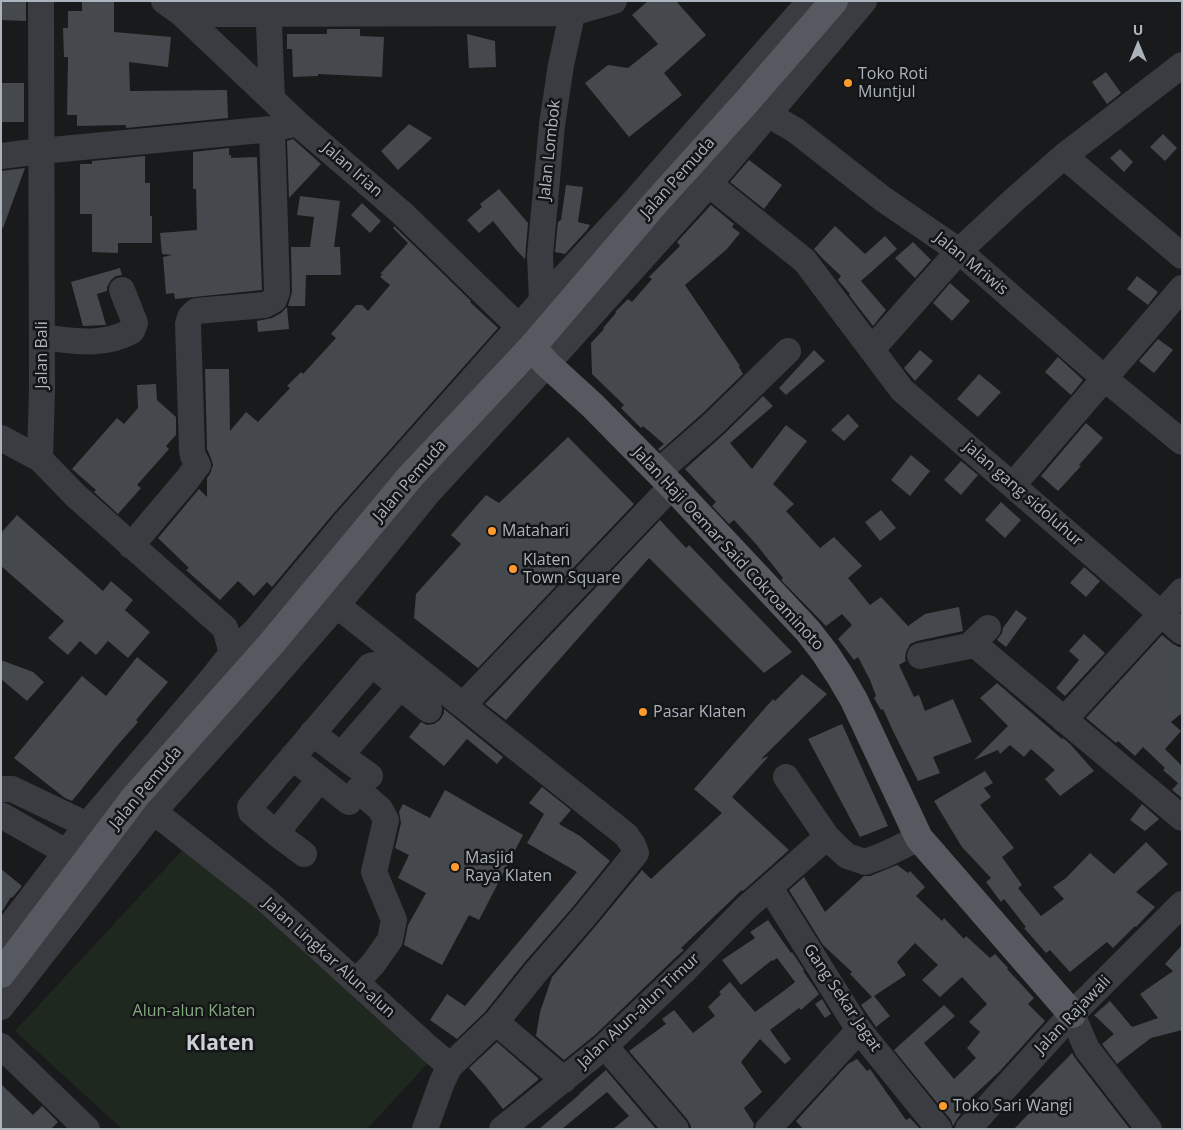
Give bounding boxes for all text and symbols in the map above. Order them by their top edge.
north arrow [1113,20,1163,70]
text: U [1133,20,1143,39]
place label: Toko Roti Muntjul [858,64,928,102]
marker: Toko Roti Muntjul [842,77,854,89]
street label: Jalan Lombok [535,99,565,201]
street label: Jalan Pemuda [637,134,719,222]
street label: Jalan Irian [318,139,386,201]
street label: Jalan Mriwis [930,228,1012,300]
street label: Jalan Bali [32,321,52,389]
street label: Jalan Pemuda [369,436,451,526]
street label: jalan gang sidoluhur [960,437,1086,551]
street label: Jalan Haji Oemar Said Cokroaminoto [628,443,828,655]
place label: Matahari [502,521,569,541]
marker: Matahari [486,525,498,537]
place label: Klaten Town Square [523,550,621,588]
marker: Klaten Town Square [507,563,519,575]
place label: Pasar Klaten [653,702,746,722]
marker: Pasar Klaten [637,706,649,718]
street label: Jalan Pemuda [106,743,186,833]
place label: Masjid Raya Klaten [465,848,552,886]
marker: Masjid Raya Klaten [449,861,461,873]
street label: Jalan Lingkar Alun-alun [259,894,399,1022]
street label: Gang Sekar Jagat [799,941,885,1055]
street label: Jalan Alun-alun Timur [574,950,704,1072]
street label: Jalan Rajawali [1031,972,1115,1058]
park label: Alun-alun Klaten [133,1001,255,1021]
district label: Klaten [186,1031,254,1057]
place label: Toko Sari Wangi [953,1096,1072,1116]
marker: Toko Sari Wangi [937,1100,949,1112]

